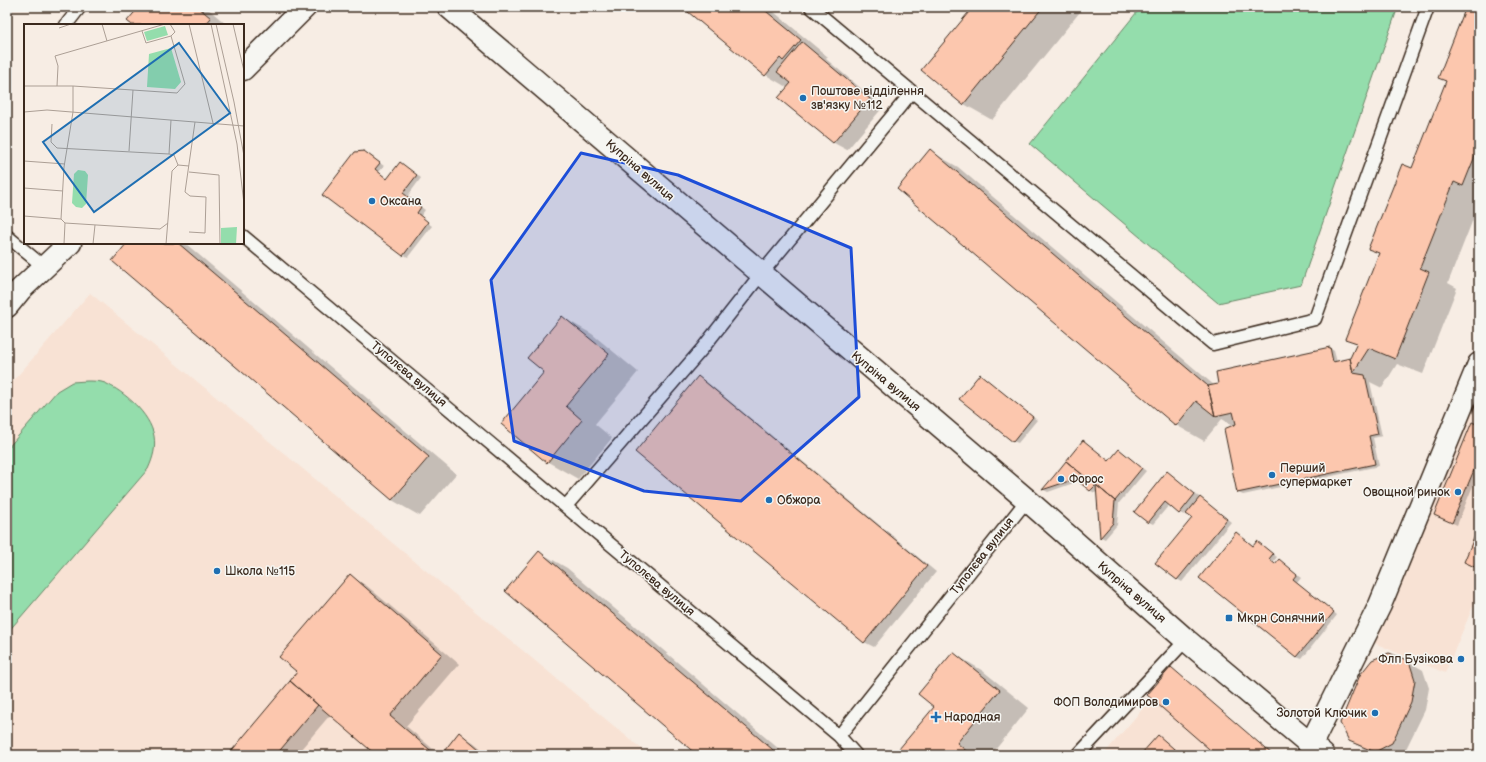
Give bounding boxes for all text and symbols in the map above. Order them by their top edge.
inset map [24,24,244,244]
place label: Поштове відділення зв'язку №112 [811,84,924,113]
marker: Поштове відділення зв'язку №112 [798,93,808,103]
street label: Купріна вулиця [602,136,677,205]
place label: Оксана [380,194,422,209]
marker: Оксана [367,196,377,206]
street label: Туполєва вулиця [368,338,450,411]
street label: Купріна вулиця [848,348,924,415]
place label: Перший супермаркет [1280,461,1353,490]
marker: Перший супермаркет [1267,470,1277,480]
place label: Форос [1069,472,1104,487]
marker: Форос [1056,474,1066,484]
place label: Овощной ринок [1363,485,1451,500]
marker: Овощной ринок [1453,487,1463,497]
place label: Обжора [777,493,820,508]
marker: Обжора [764,495,774,505]
street label: Туполєва вулиця [947,514,1018,598]
street label: Туполєва вулиця [616,547,698,620]
street label: Купріна вулиця [1094,558,1169,627]
place label: Школа №115 [225,564,295,579]
marker: Школа №115 [212,566,222,576]
place label: Мкрн Сонячний [1237,611,1325,626]
marker: Мкрн Сонячний [1224,613,1234,623]
place label: Флп Бузікова [1378,652,1453,667]
marker: Флп Бузікова [1456,654,1466,664]
place label: ФОП Володимиров [1053,695,1159,710]
marker: ФОП Володимиров [1161,697,1171,707]
place label: Золотой Ключик [1277,706,1368,721]
marker: Золотой Ключик [1370,708,1380,718]
place label: Народная [944,710,1001,725]
marker: Народная [931,712,941,722]

